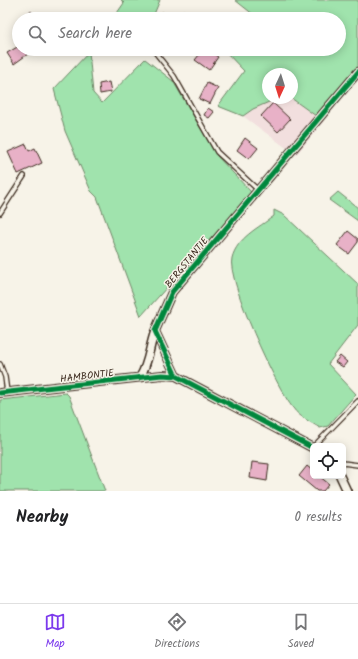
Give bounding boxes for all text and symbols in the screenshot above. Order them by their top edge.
search box [12,12,346,56]
text: Search here [58,22,132,46]
icon: search [26,23,48,45]
north arrow [262,68,298,104]
street label: BERGSTANTIE [161,233,213,292]
street label: HAMBONTIE [59,365,116,387]
map controls [310,443,346,479]
button: locate [310,443,346,479]
text: Nearby [16,504,68,531]
text: 0 results [295,507,342,528]
tab: Map [44,611,66,653]
tab: Directions [154,611,200,653]
tab: Saved [288,611,314,653]

